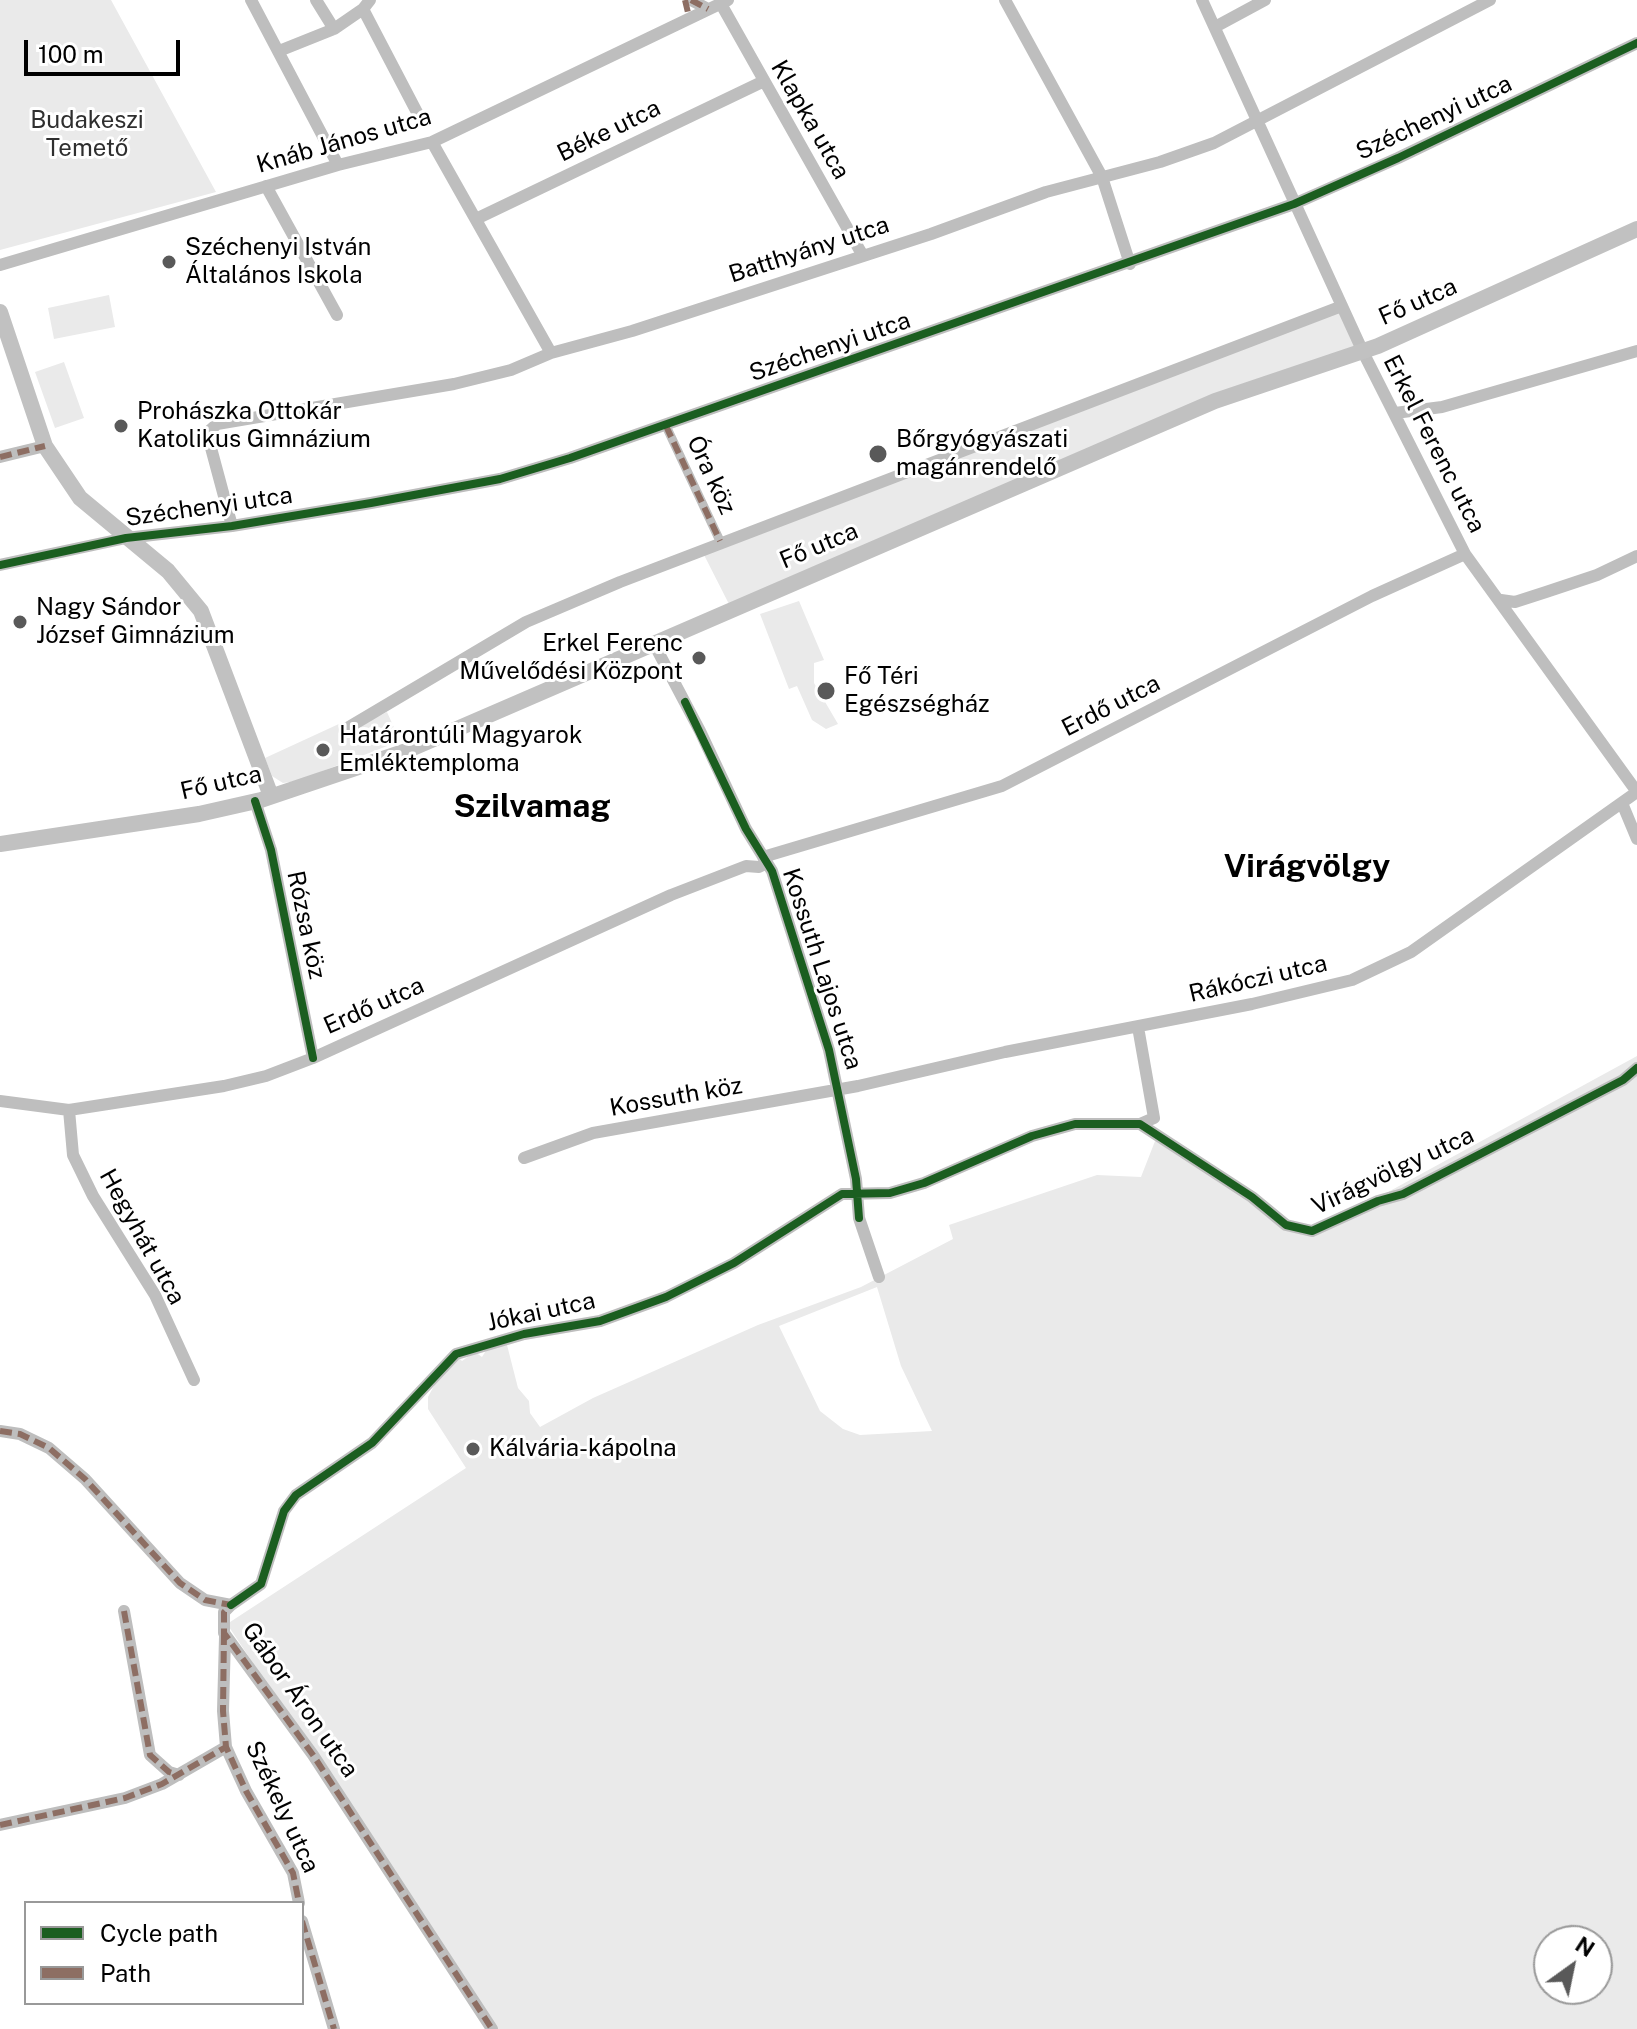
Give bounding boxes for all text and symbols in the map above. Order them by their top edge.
scale bar [28,24,184,74]
text: 100 m [38,40,104,68]
street label: Klapka utca [764,55,856,185]
street label: Széchenyi utca [1352,69,1516,167]
street label: Béke utca [553,94,665,168]
street label: Knáb János utca [253,102,435,180]
park label: Budakeszi Temető [30,107,144,163]
street label: Batthyány utca [725,211,893,289]
place label: Széchenyi István Általános Iskola [185,234,371,290]
marker: Széchenyi István Általános Iskola [160,253,178,271]
street label: Fő utca [1375,272,1461,332]
street label: Széchenyi utca [746,306,914,388]
street label: Erkel Ferenc utca [1377,350,1491,538]
place label: Prohászka Ottokár Katolikus Gimnázium [137,398,371,454]
marker: Prohászka Ottokár Katolikus Gimnázium [112,417,130,435]
place label: Bőrgyógyászati magánrendelő [896,426,1068,482]
street label: Óra köz [680,431,742,519]
marker: Bőrgyógyászati magánrendelő [867,443,889,465]
street label: Széchenyi utca [124,481,294,533]
street label: Fő utca [775,517,863,575]
place label: Nagy Sándor József Gimnázium [36,594,235,650]
marker: Nagy Sándor József Gimnázium [11,613,29,631]
place label: Erkel Ferenc Művelődési Központ [459,630,683,686]
marker: Erkel Ferenc Művelődési Központ [690,649,708,667]
place label: Fő Téri Egészségház [844,663,989,719]
street label: Erdő utca [1057,669,1165,743]
marker: Fő Téri Egészségház [815,680,837,702]
place label: Határontúli Magyarok Emléktemploma [339,722,582,778]
marker: Határontúli Magyarok Emléktemploma [314,741,332,759]
street label: Fő utca [178,760,264,806]
district label: Szilvamag [453,788,611,826]
district label: Virágvölgy [1224,848,1390,886]
street label: Kossuth Lajos utca [776,865,868,1073]
street label: Rózsa köz [281,868,331,982]
street label: Rákóczi utca [1186,949,1330,1009]
street label: Erdő utca [319,971,429,1041]
street label: Kossuth köz [607,1071,745,1123]
street label: Virágvölgy utca [1308,1121,1478,1221]
street label: Hegyhát utca [93,1164,191,1310]
street label: Jókai utca [484,1286,598,1338]
place label: Kálvária-kápolna [489,1435,676,1463]
marker: Kálvária-kápolna [464,1440,482,1458]
street label: Gábor Áron utca [236,1617,364,1783]
street label: Székely utca [239,1737,325,1877]
legend [24,1901,304,2005]
text: Cycle path [100,1919,218,1947]
north arrow [1533,1925,1613,2005]
text: N [1571,1931,1599,1962]
text: Path [100,1959,151,1987]

